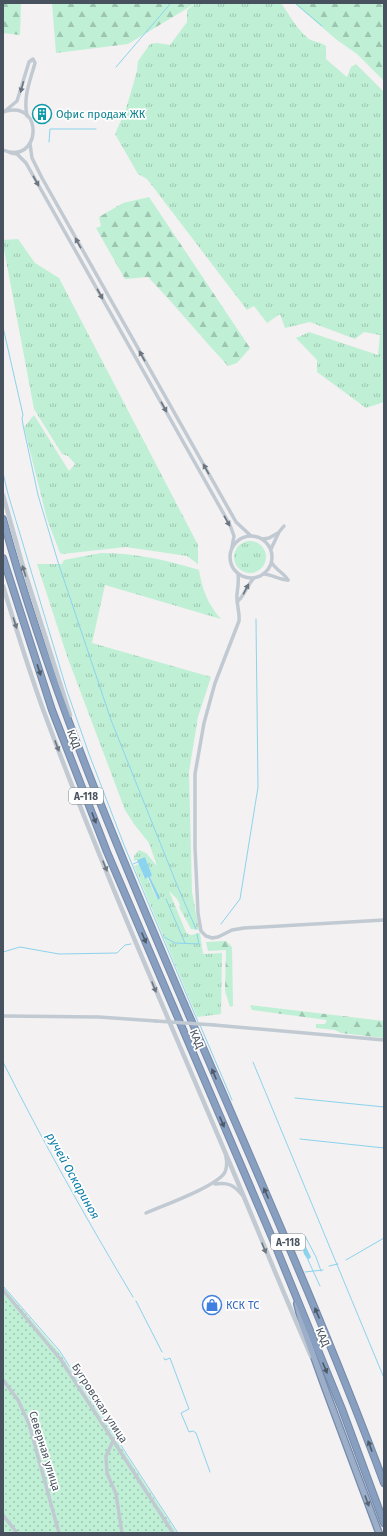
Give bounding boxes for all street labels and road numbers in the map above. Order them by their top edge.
street label: КАД [64,728,83,751]
road number: А-118 [69,788,103,804]
street label: КАД [187,1028,206,1051]
road number: А-118 [271,1234,305,1250]
street label: КАД [313,1326,332,1349]
street label: Бугровская улица [69,1361,130,1445]
street label: Северная улица [26,1410,63,1493]

